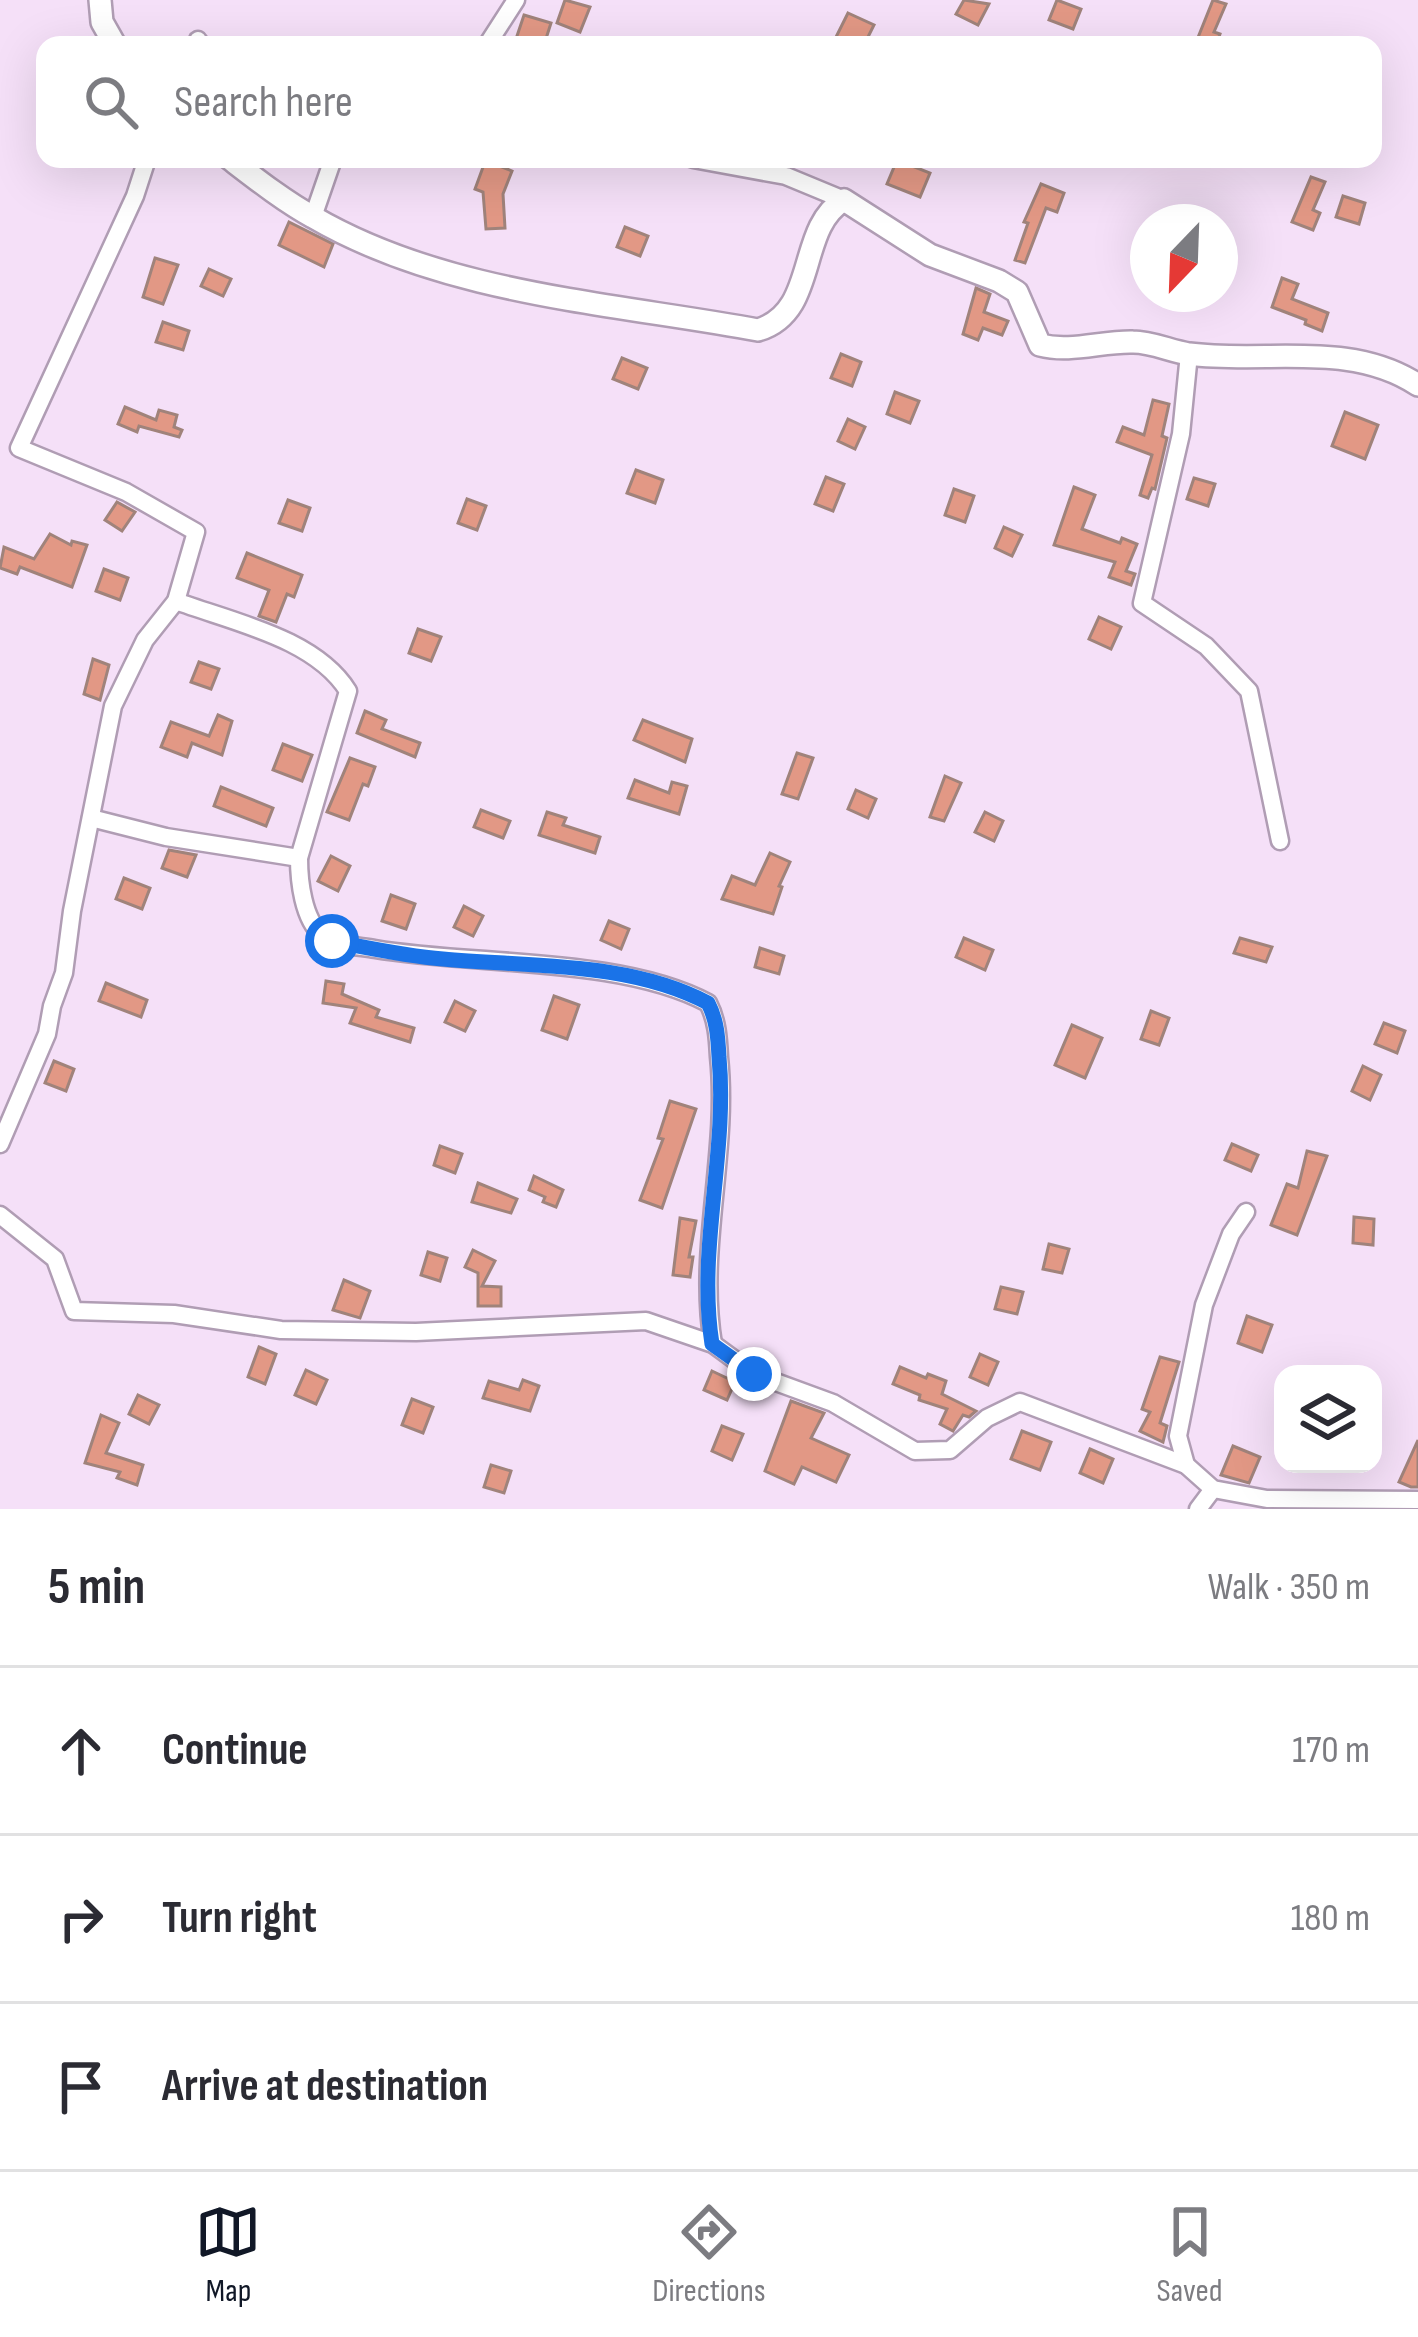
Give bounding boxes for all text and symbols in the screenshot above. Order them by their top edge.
search box [36,36,1382,168]
icon: search [78,69,144,135]
text: Search here [174,75,353,130]
north arrow [1130,204,1238,312]
route start [305,914,359,968]
route end [727,1347,781,1401]
map controls [1274,1365,1382,1473]
button: layers [1274,1365,1382,1473]
text: 5 min [48,1557,145,1618]
text: Walk · 350 m [1208,1564,1370,1611]
icon: ahead [48,1718,114,1784]
text: Continue [162,1723,308,1778]
text: 170 m [1292,1727,1370,1774]
icon: right [48,1886,114,1952]
text: Turn right [162,1891,317,1946]
text: 180 m [1291,1895,1370,1942]
icon: arrive [48,2054,114,2120]
text: Arrive at destination [162,2059,488,2114]
tab: Map [195,2199,261,2311]
tab: Directions [652,2199,766,2311]
tab: Saved [1156,2199,1223,2311]

